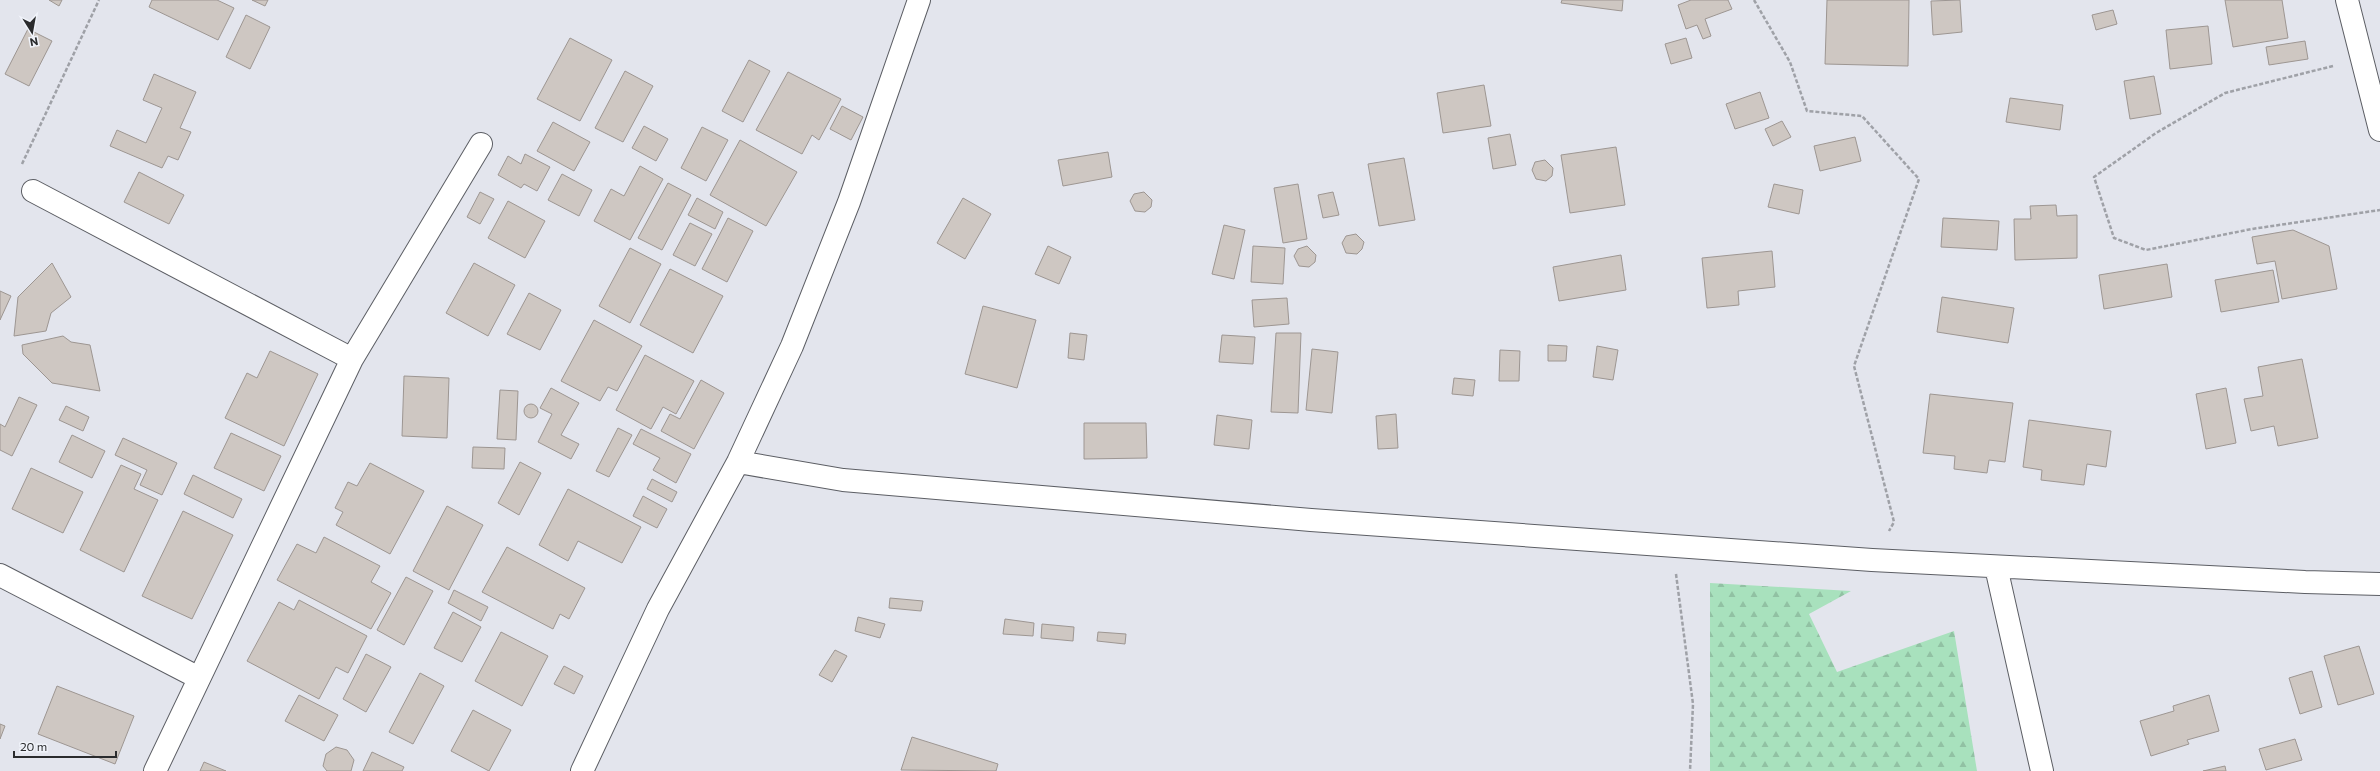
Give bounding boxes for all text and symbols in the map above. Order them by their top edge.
north arrow [12,12,52,52]
text: N [29,35,39,49]
scale bar [14,733,116,759]
text: 20 m [20,739,47,753]

